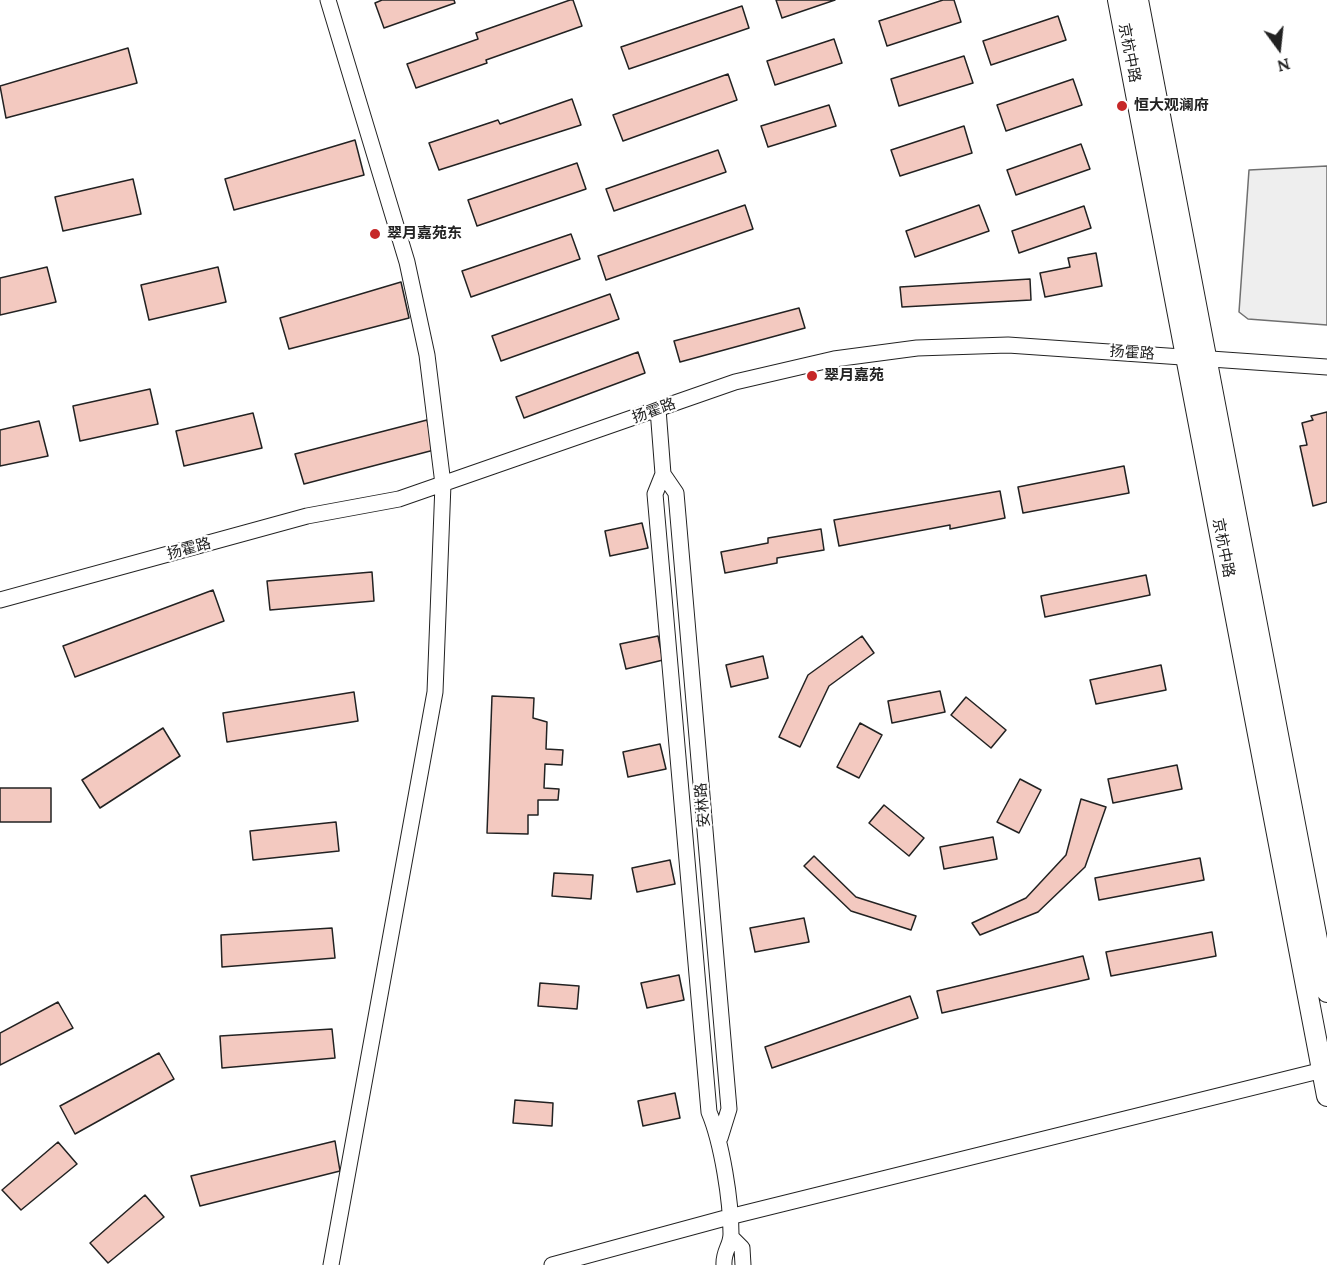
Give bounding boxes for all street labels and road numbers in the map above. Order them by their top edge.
street label: 京杭中路 [1114,22,1144,84]
street label: 扬霍路 [1109,342,1155,364]
street label: 扬霍路 [630,395,678,427]
street label: 京杭中路 [1208,517,1238,579]
street label: 扬霍路 [165,534,213,564]
street label: 安林路 [692,782,714,828]

